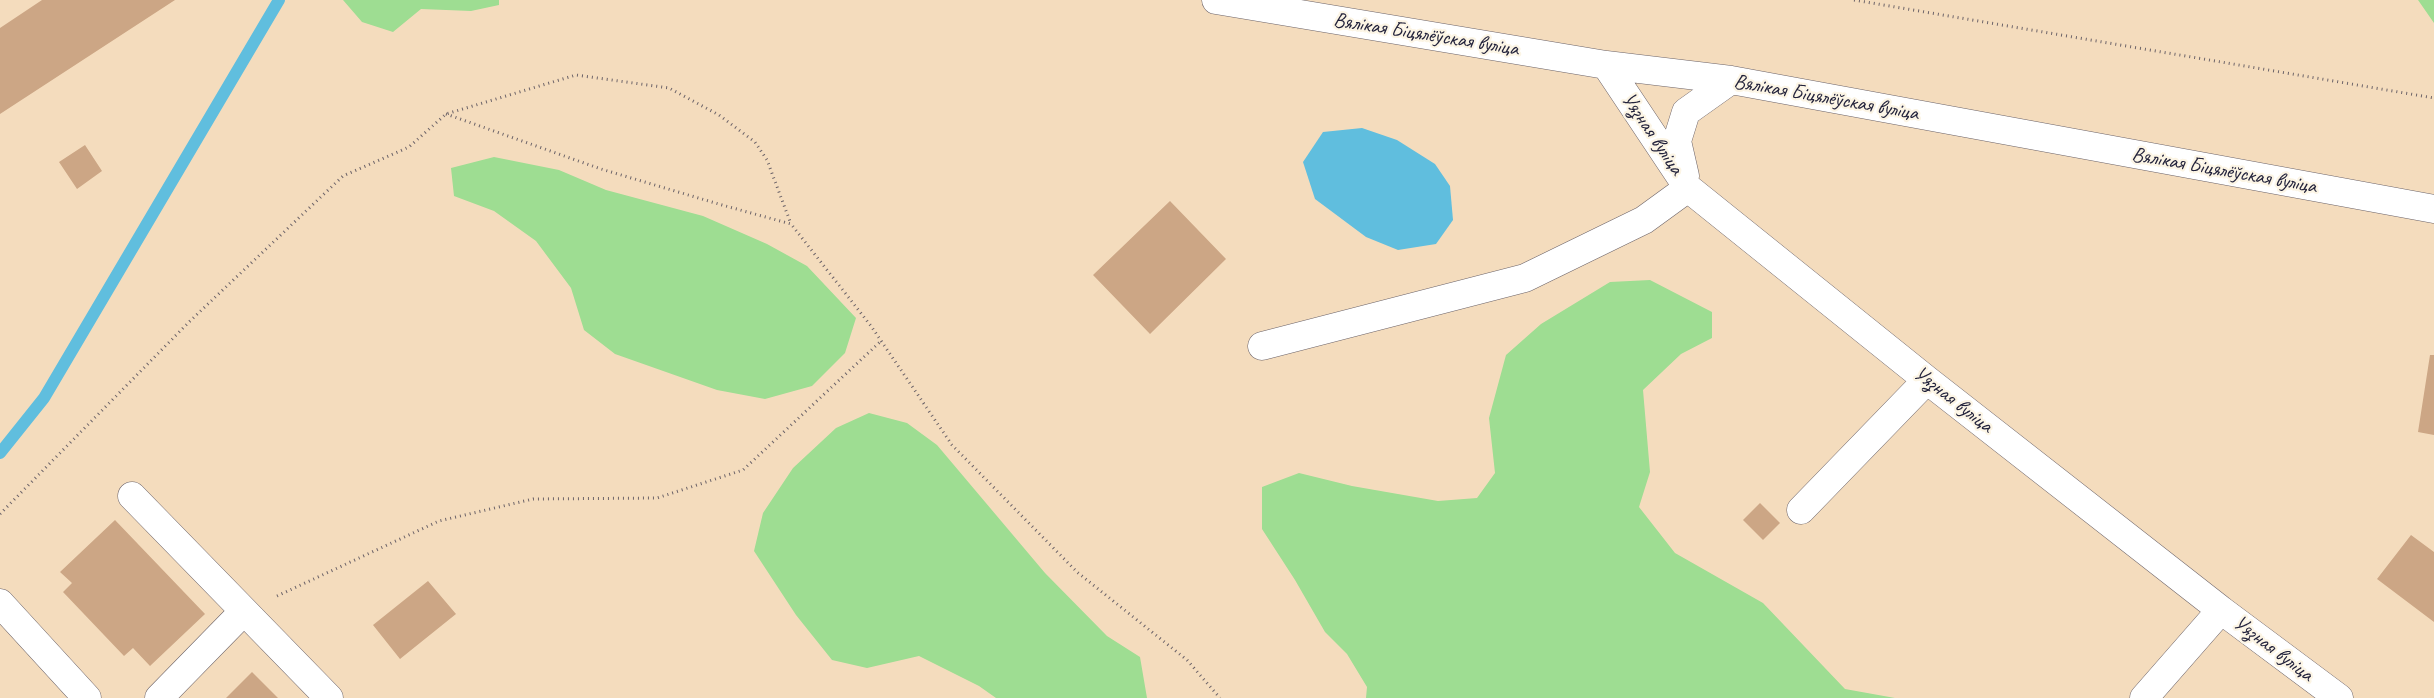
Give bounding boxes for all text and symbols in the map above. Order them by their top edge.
street label: Вялікая Біцялёўская вуліца [1332,8,1520,62]
street label: Вялікая Біцялёўская вуліца [1732,69,1920,127]
street label: Уязная вуліца [1615,88,1689,180]
street label: Вялікая Біцялёўская вуліца [2130,142,2318,200]
street label: Уязная вуліца [1908,361,1998,439]
street label: Уязная вуліца [2228,611,2318,687]

